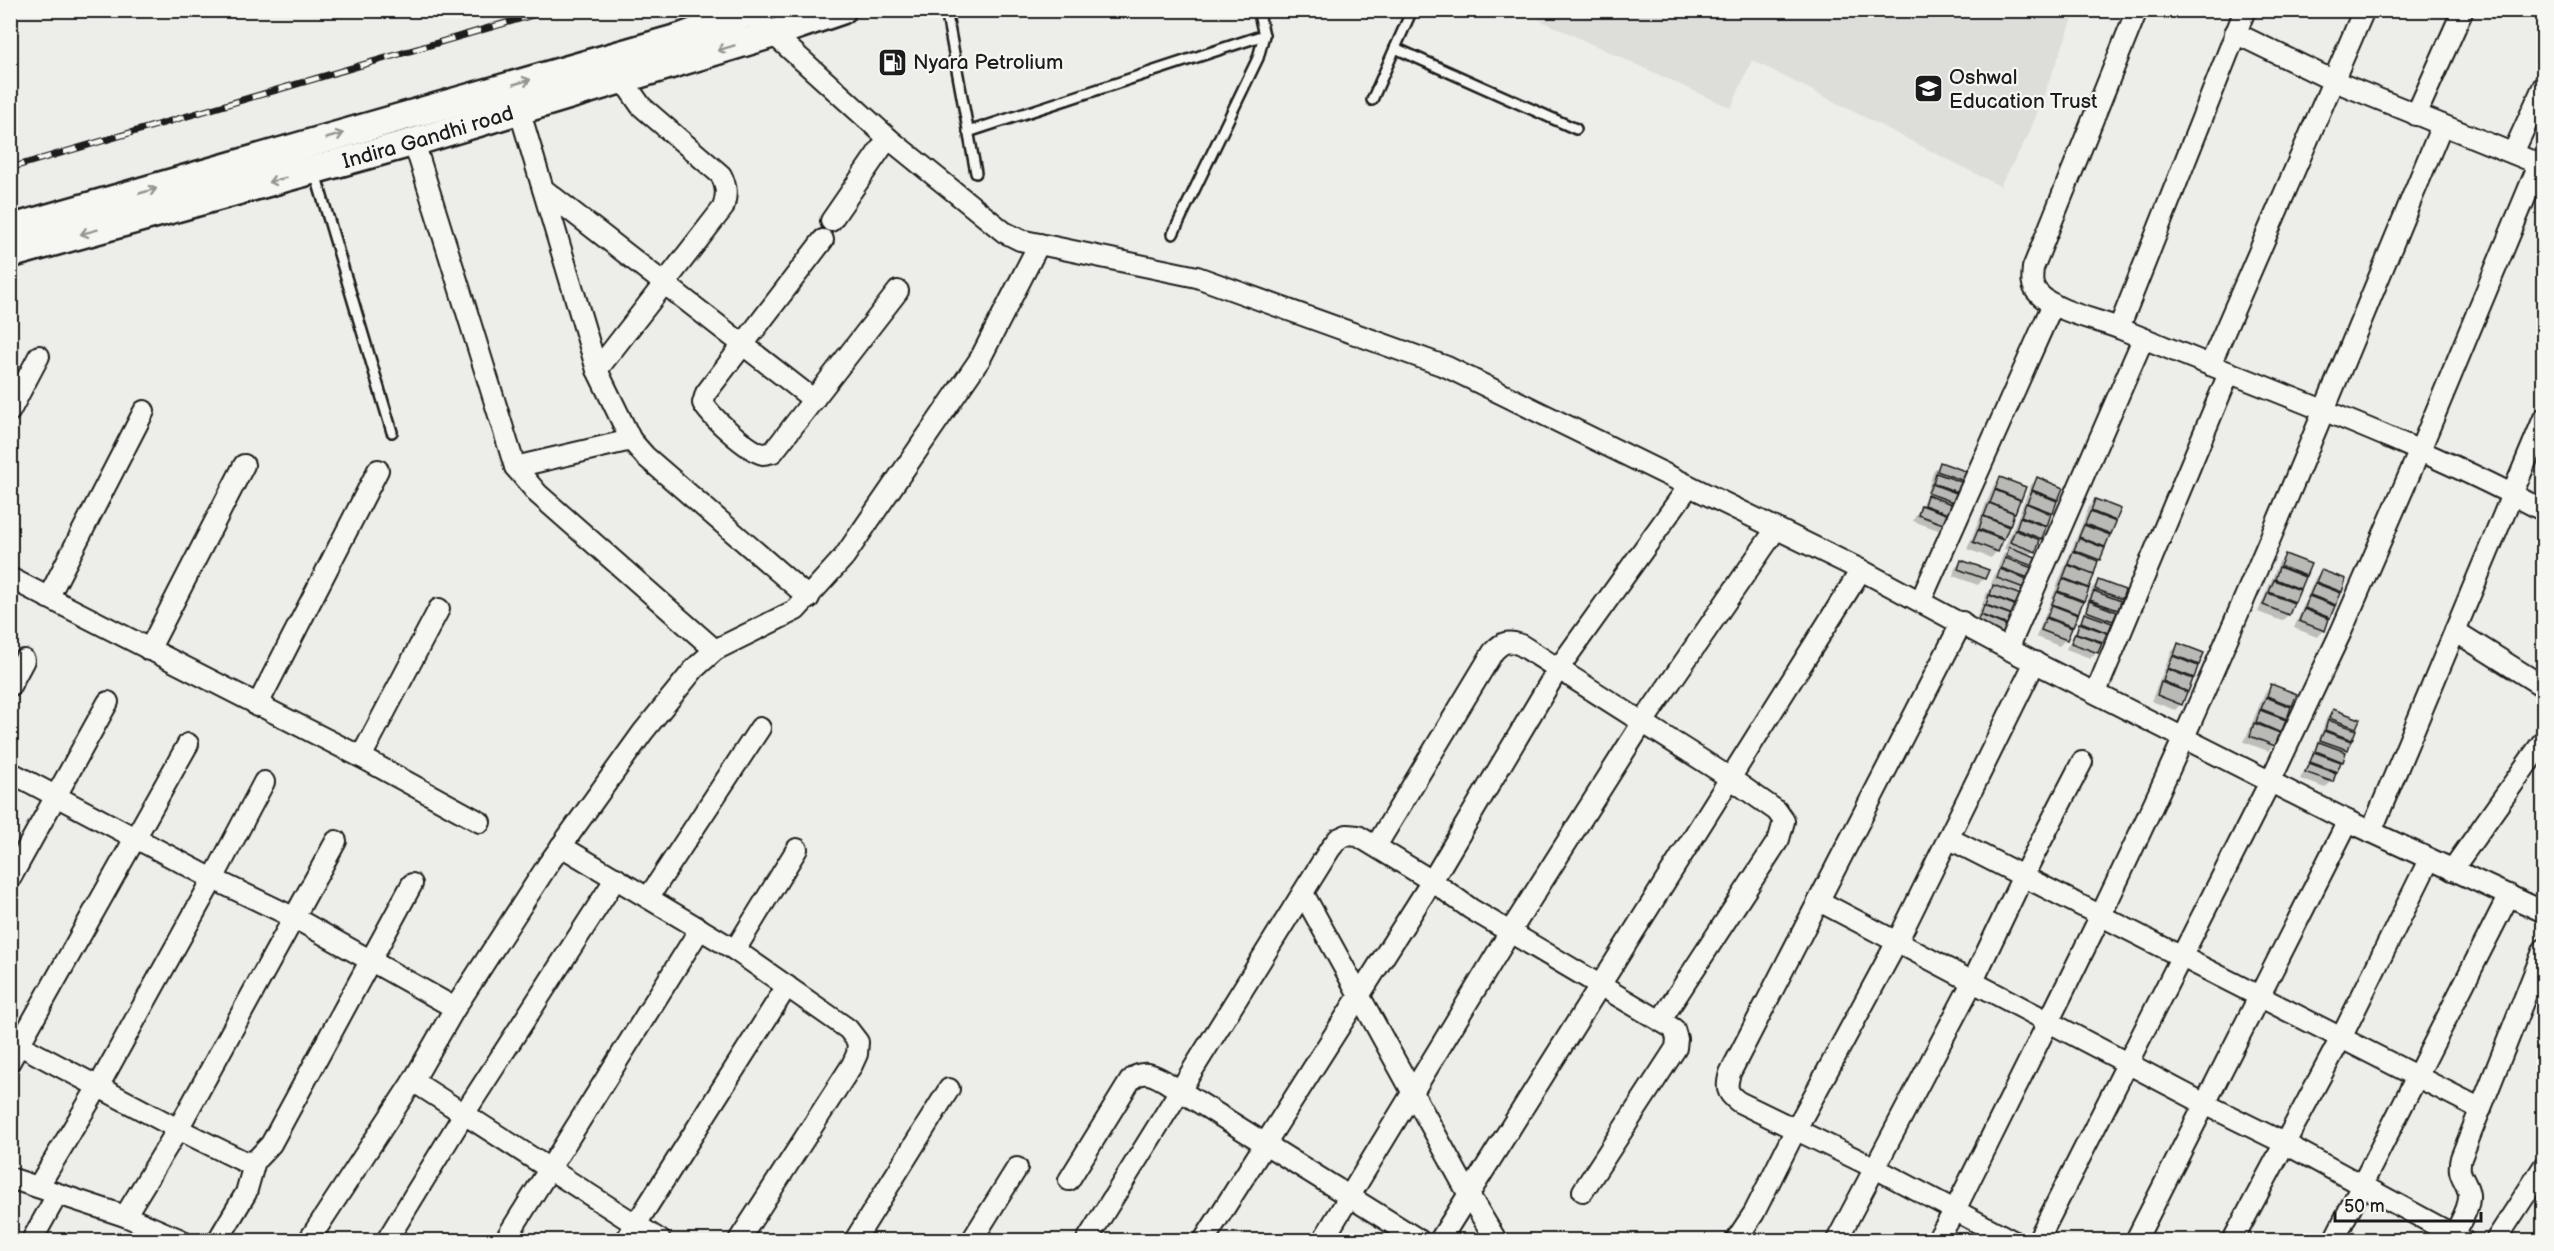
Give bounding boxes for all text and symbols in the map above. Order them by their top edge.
one-way arrow [717,43,736,54]
fuel station icon: Nyara Petrolium [876,46,908,78]
place label: Nyara Petrolium [913,50,1063,75]
place label: Oshwal Education Trust [1949,65,2098,114]
school or university icon: Oshwal Education Trust [1912,73,1944,105]
one-way arrow [512,76,531,87]
street label: Indira Gandhi road [340,100,516,174]
one-way arrow [325,130,344,141]
one-way arrow [268,175,287,187]
one-way arrow [138,185,157,196]
one-way arrow [80,227,99,238]
scale bar [2335,1185,2480,1223]
text: 50 m [2344,1196,2385,1217]

